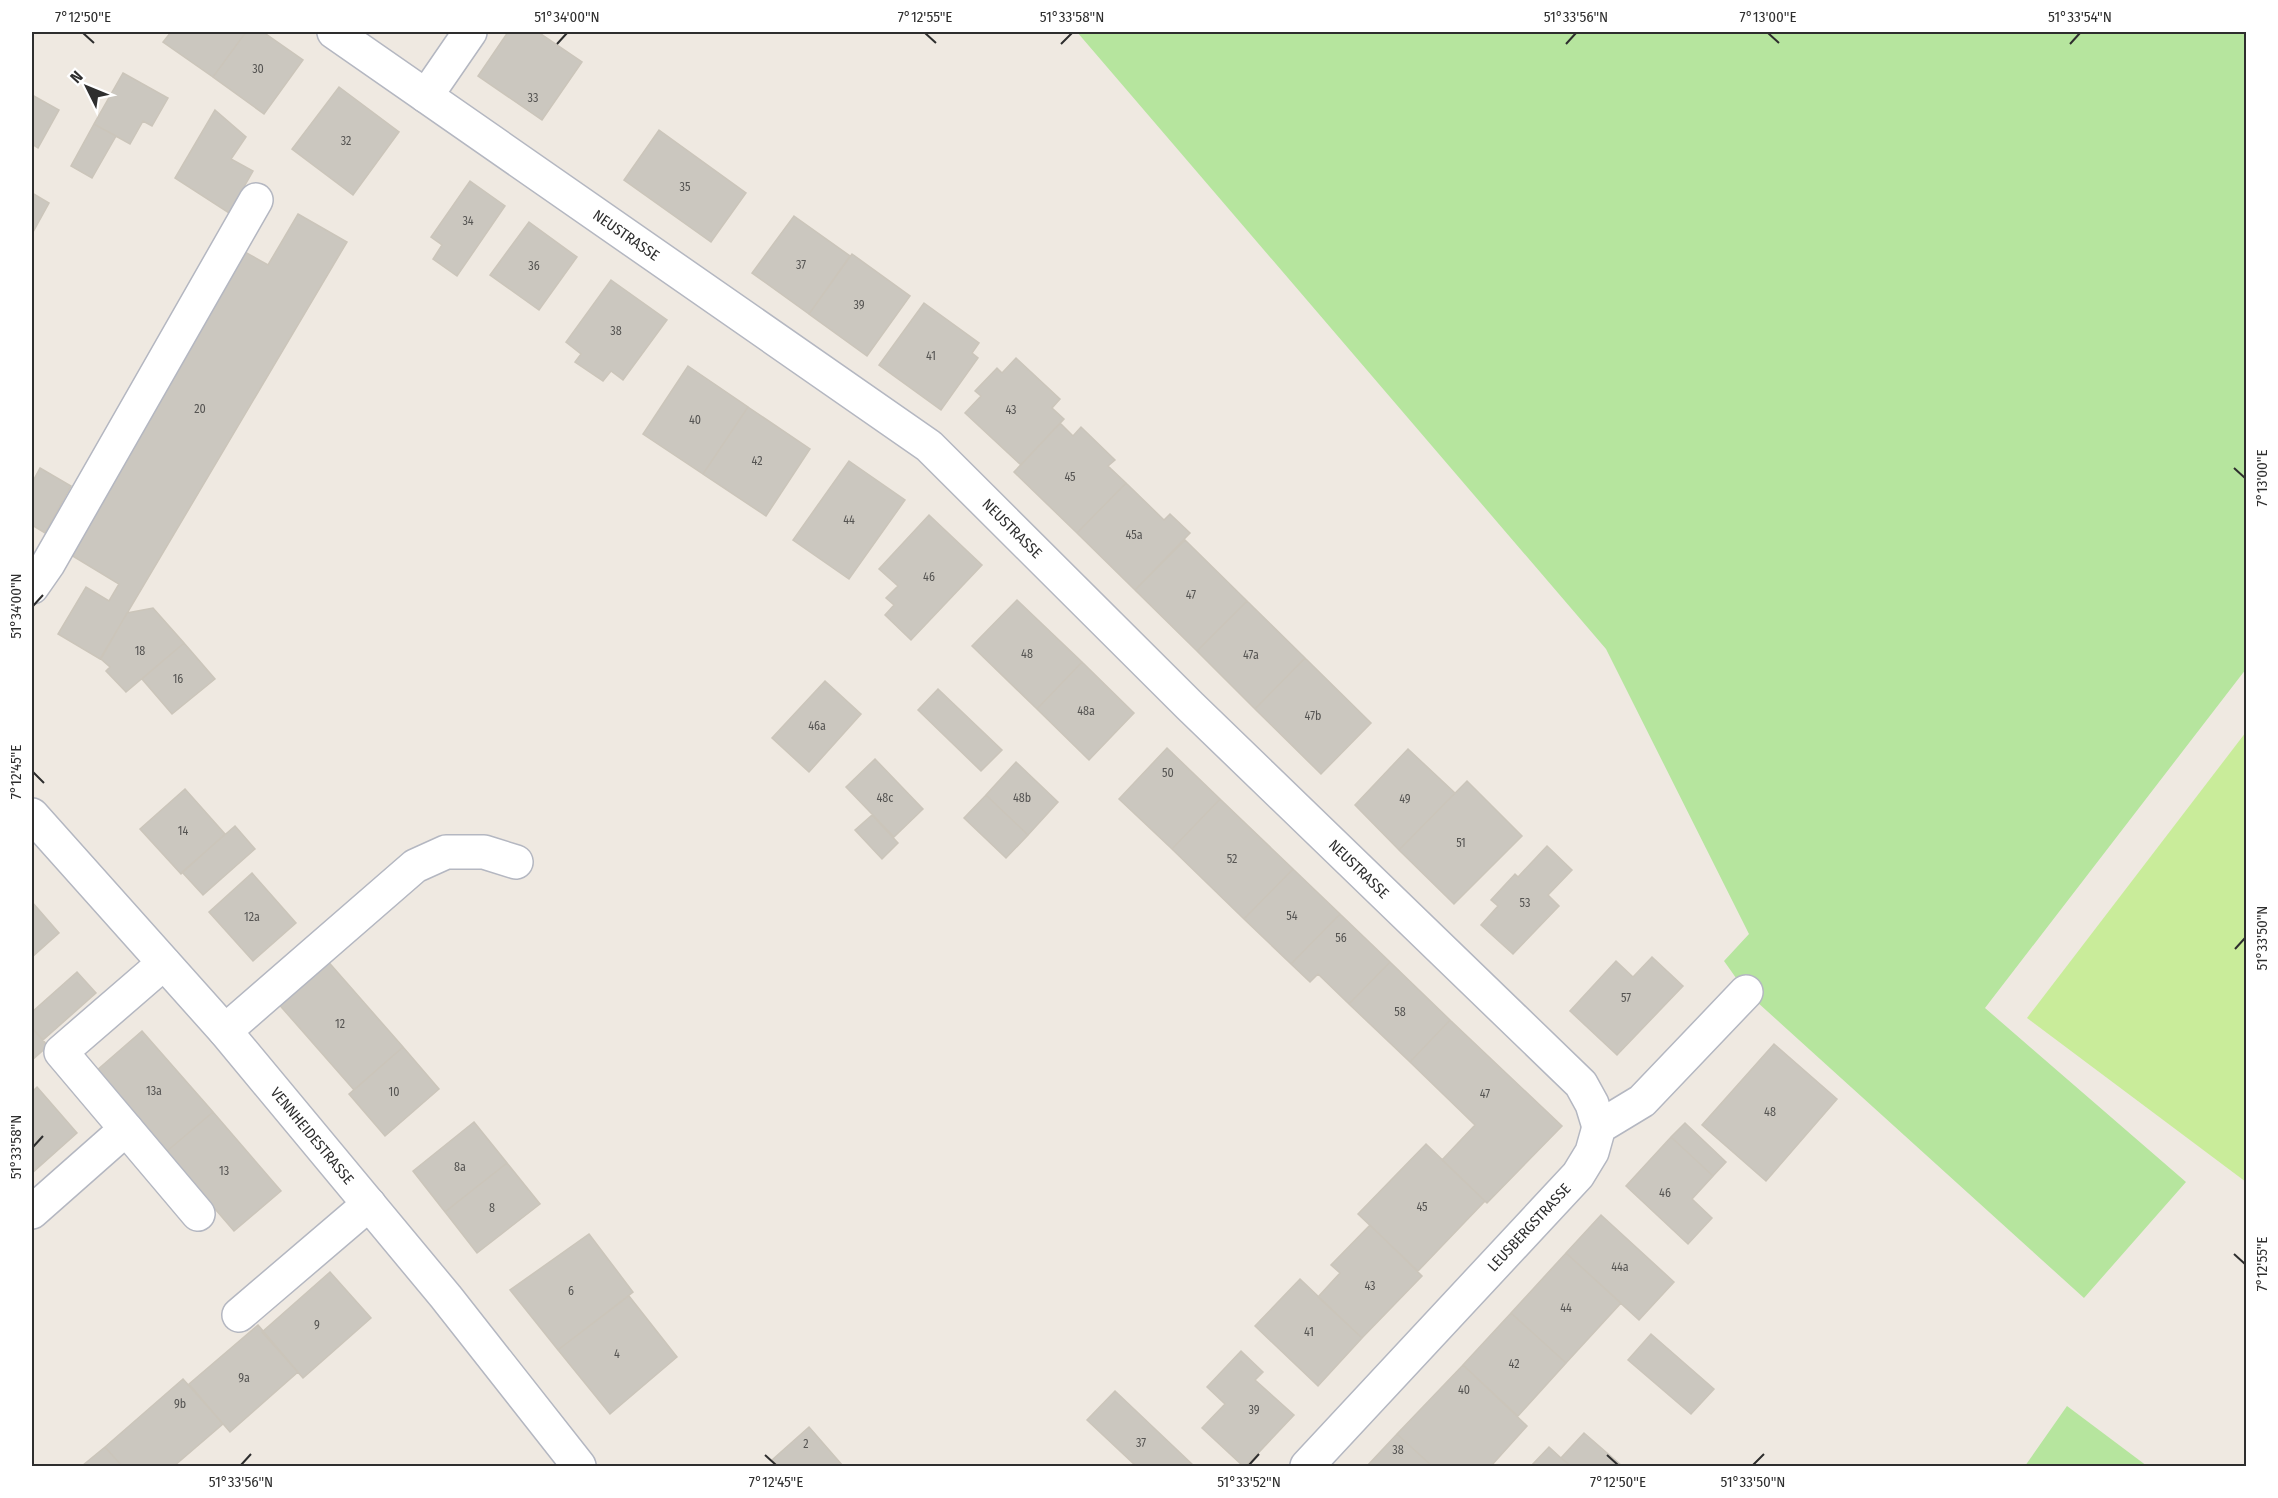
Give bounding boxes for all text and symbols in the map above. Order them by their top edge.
text: 7°12'50"E [55,8,111,26]
text: 51°34'00"N [534,8,600,26]
text: 7°12'55"E [898,8,952,26]
text: 51°33'58"N [1040,8,1104,26]
text: 51°33'56"N [1544,8,1608,26]
text: 7°13'00"E [1740,8,1796,26]
text: 51°33'54"N [2048,8,2112,26]
north arrow [57,57,117,117]
house number: 30 [252,62,264,76]
text: N [66,67,87,87]
house number: 33 [528,91,538,105]
house number: 32 [341,134,351,148]
house number: 35 [680,180,691,194]
street label: NEUSTRASSE [590,206,663,265]
house number: 34 [462,214,474,228]
house number: 37 [796,258,806,272]
house number: 36 [528,259,540,273]
house number: 39 [853,298,865,312]
house number: 38 [610,324,622,338]
house number: 41 [926,349,936,363]
house number: 20 [194,402,206,416]
house number: 43 [1005,403,1017,417]
house number: 40 [689,413,701,427]
text: 7°13'00"E [2253,450,2271,506]
house number: 42 [752,454,762,468]
house number: 45 [1064,470,1076,484]
street label: NEUSTRASSE [978,495,1046,562]
house number: 44 [843,513,855,527]
house number: 45a [1125,528,1143,542]
house number: 46 [923,570,935,584]
text: 51°34'00"N [7,573,25,639]
house number: 47 [1186,588,1196,602]
house number: 18 [135,644,145,658]
house number: 48 [1021,647,1033,661]
house number: 47a [1243,648,1259,662]
house number: 16 [173,672,183,686]
house number: 48a [1077,704,1095,718]
house number: 47b [1305,709,1321,723]
house number: 46a [808,719,826,733]
text: 7°12'45"E [7,745,25,799]
house number: 50 [1162,766,1174,780]
house number: 48c [877,791,893,805]
house number: 48b [1013,791,1031,805]
house number: 49 [1399,792,1411,806]
house number: 14 [178,824,188,838]
street label: NEUSTRASSE [1325,836,1393,902]
house number: 51 [1456,836,1466,850]
house number: 52 [1227,852,1237,866]
house number: 53 [1520,896,1530,910]
text: 51°33'50"N [2253,906,2271,970]
house number: 54 [1286,909,1298,923]
house number: 12a [244,910,260,924]
house number: 56 [1335,931,1347,945]
house number: 57 [1621,991,1631,1005]
house number: 58 [1394,1005,1406,1019]
house number: 12 [335,1017,345,1031]
house number: 13a [146,1084,162,1098]
street label: VENNHEIDESTRASSE [267,1084,358,1188]
house number: 10 [389,1085,399,1099]
house number: 47 [1480,1087,1490,1101]
house number: 48 [1764,1105,1776,1119]
text: 51°33'58"N [7,1115,25,1179]
house number: 8a [454,1160,466,1174]
house number: 13 [219,1164,229,1178]
street label: LEUSBERGSTRASSE [1484,1180,1575,1275]
house number: 46 [1659,1186,1671,1200]
house number: 45 [1416,1200,1428,1214]
house number: 8 [489,1201,495,1215]
text: 7°12'55"E [2253,1237,2271,1291]
house number: 44a [1611,1260,1629,1274]
house number: 43 [1364,1279,1376,1293]
house number: 6 [568,1284,574,1298]
house number: 44 [1560,1301,1572,1315]
house number: 9 [314,1318,320,1332]
house number: 41 [1304,1325,1314,1339]
house number: 4 [614,1347,620,1361]
house number: 42 [1509,1357,1519,1371]
house number: 9a [238,1371,250,1385]
house number: 40 [1458,1383,1470,1397]
house number: 9b [174,1397,186,1411]
house number: 39 [1248,1403,1260,1417]
house number: 37 [1136,1436,1146,1450]
house number: 2 [803,1437,809,1451]
house number: 38 [1392,1443,1404,1457]
text: 51°33'56"N [209,1473,273,1491]
text: 7°12'45"E [749,1473,803,1491]
text: 51°33'52"N [1217,1473,1281,1491]
text: 7°12'50"E [1590,1473,1646,1491]
text: 51°33'50"N [1721,1473,1785,1491]

